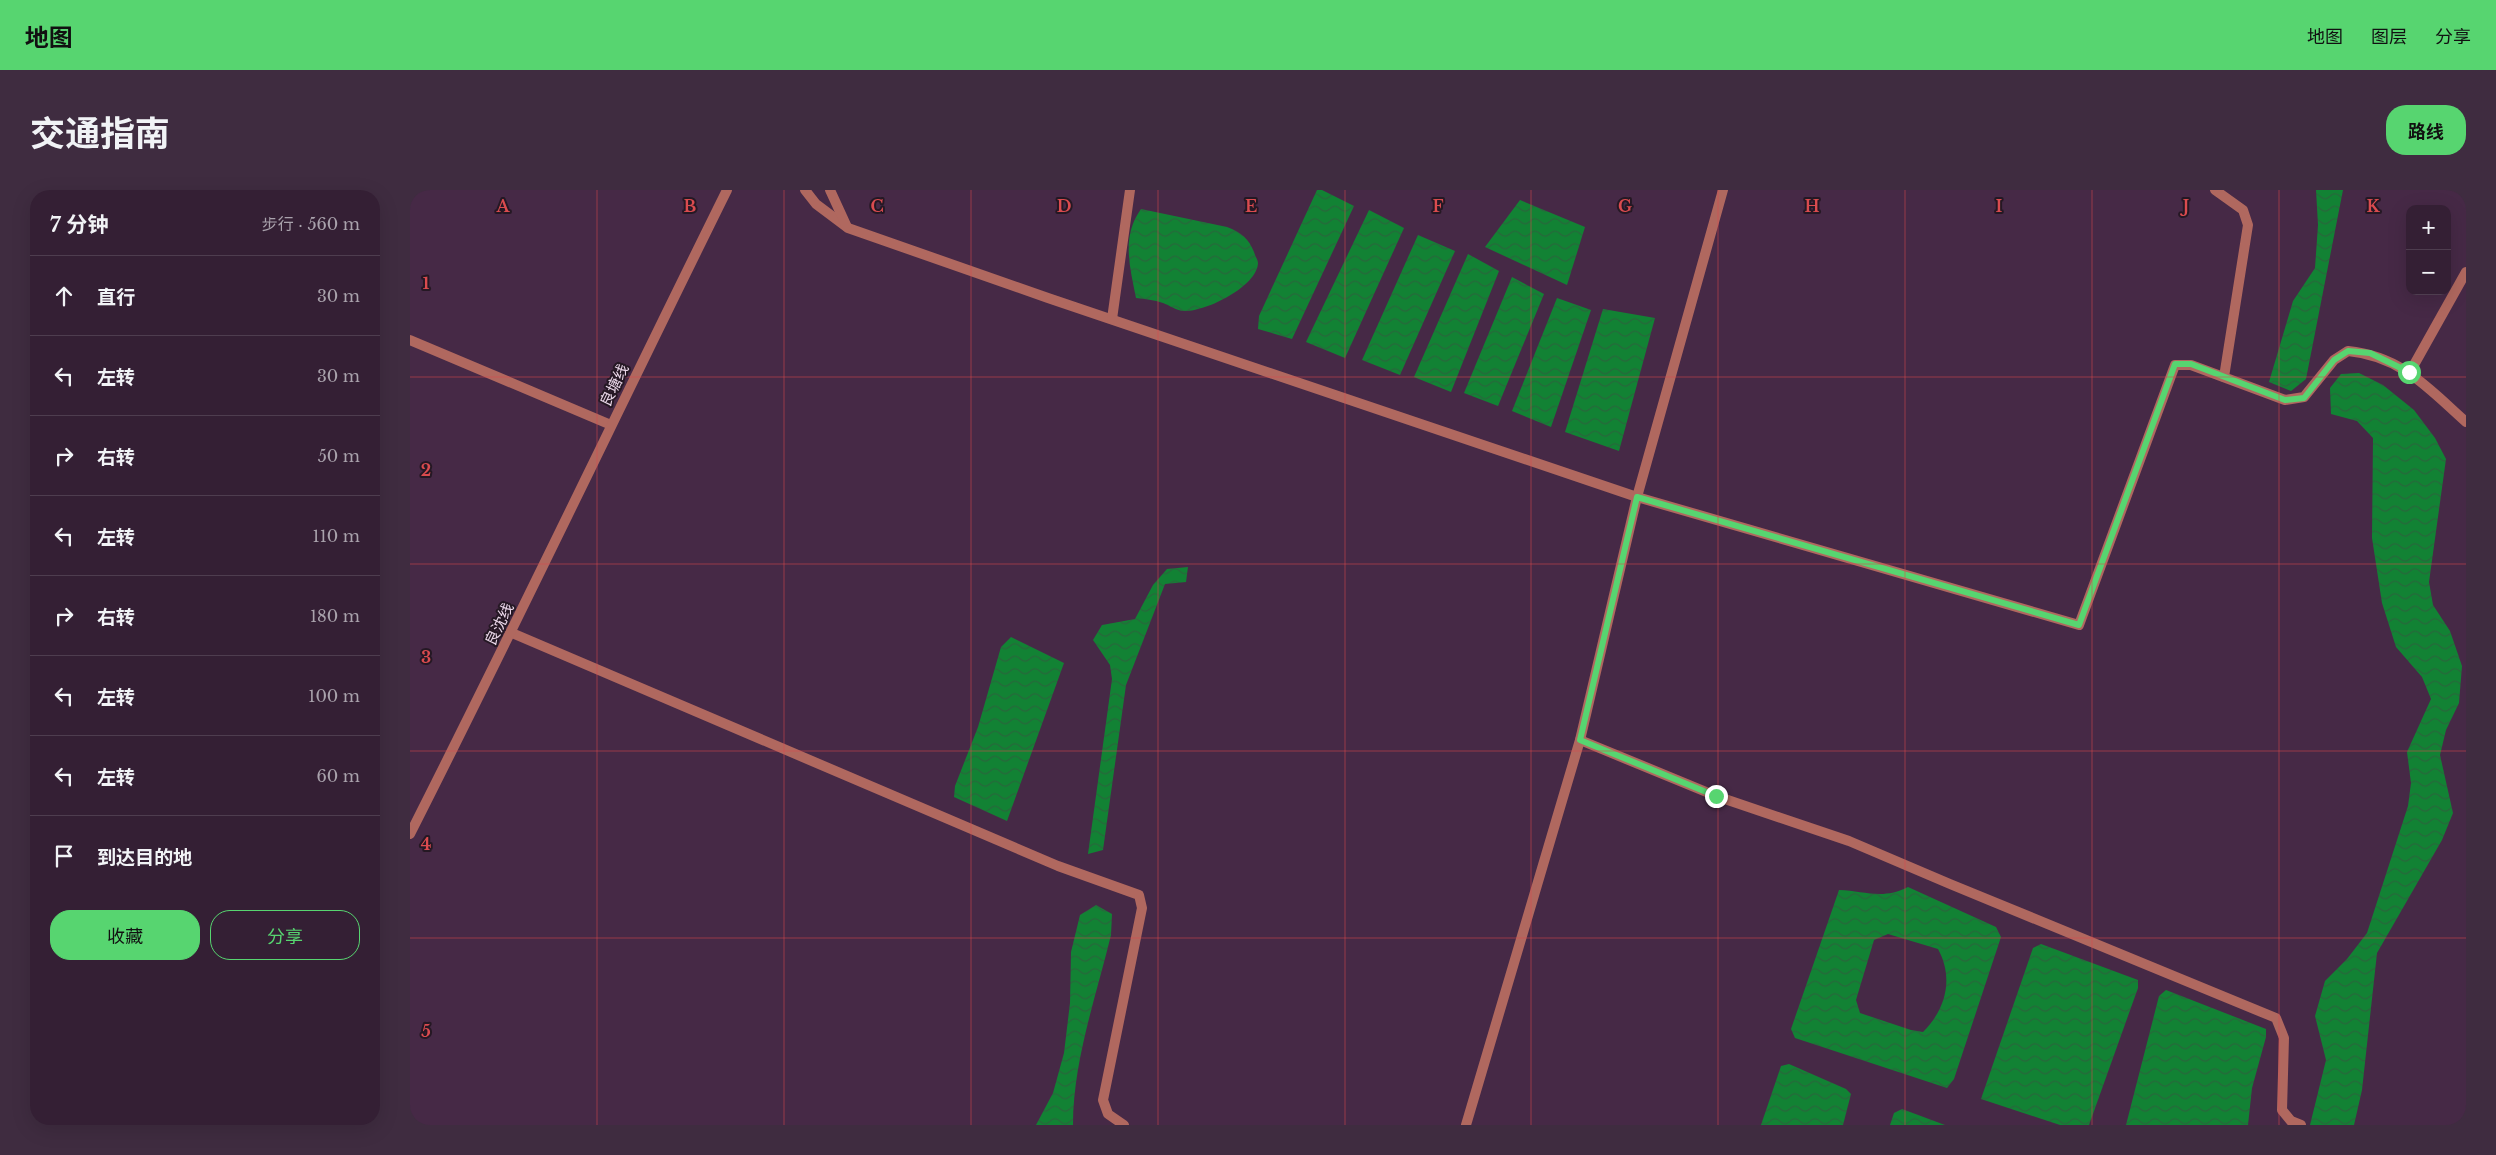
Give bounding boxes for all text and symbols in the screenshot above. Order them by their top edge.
text: 地图 [25,23,73,52]
text: 地图 [2307,26,2343,48]
text: 图层 [2371,26,2407,48]
text: 分享 [2435,26,2471,48]
button: 路线 [2386,105,2466,155]
text: 交通指南 [30,112,170,155]
text: A [496,196,511,216]
text: B [684,196,697,216]
text: C [870,196,884,216]
text: D [1057,196,1071,216]
text: E [1245,196,1257,216]
text: F [1432,196,1444,216]
text: G [1618,196,1632,216]
text: H [1804,196,1820,216]
text: I [1996,196,2003,216]
text: J [2180,196,2189,216]
text: K [2366,196,2380,216]
map controls [2406,205,2451,295]
button: + [2406,205,2451,250]
text: 7 分钟 [50,212,108,238]
text: 步行 · 560 m [262,214,360,234]
button: − [2406,250,2451,295]
text: 1 [423,273,430,293]
icon: ahead [50,282,78,310]
text: 直行 [97,286,135,309]
text: 30 m [317,286,360,306]
street label: 良塘线 [596,361,632,409]
route start [2398,361,2421,384]
icon: left [50,362,78,390]
text: 左转 [97,366,135,389]
text: 30 m [317,366,360,386]
icon: right [50,442,78,470]
text: 右转 [97,446,135,469]
text: 50 m [318,446,360,466]
text: 2 [421,460,431,480]
icon: left [50,522,78,550]
text: 左转 [97,526,135,549]
text: 110 m [313,526,360,546]
street label: 良沈线 [481,600,517,648]
icon: right [50,602,78,630]
text: 右转 [97,606,135,629]
text: 180 m [310,606,360,626]
text: 3 [421,647,431,667]
icon: left [50,682,78,710]
text: 左转 [97,686,135,709]
text: 100 m [308,686,360,706]
icon: left [50,762,78,790]
text: 左转 [97,766,135,789]
text: 60 m [317,766,360,786]
route end [1705,785,1728,808]
text: 4 [421,834,431,854]
icon: arrive [50,842,78,870]
text: 到达目的地 [97,846,192,869]
button: 收藏 [50,910,200,960]
button: 分享 [210,910,360,960]
text: 5 [421,1021,431,1041]

